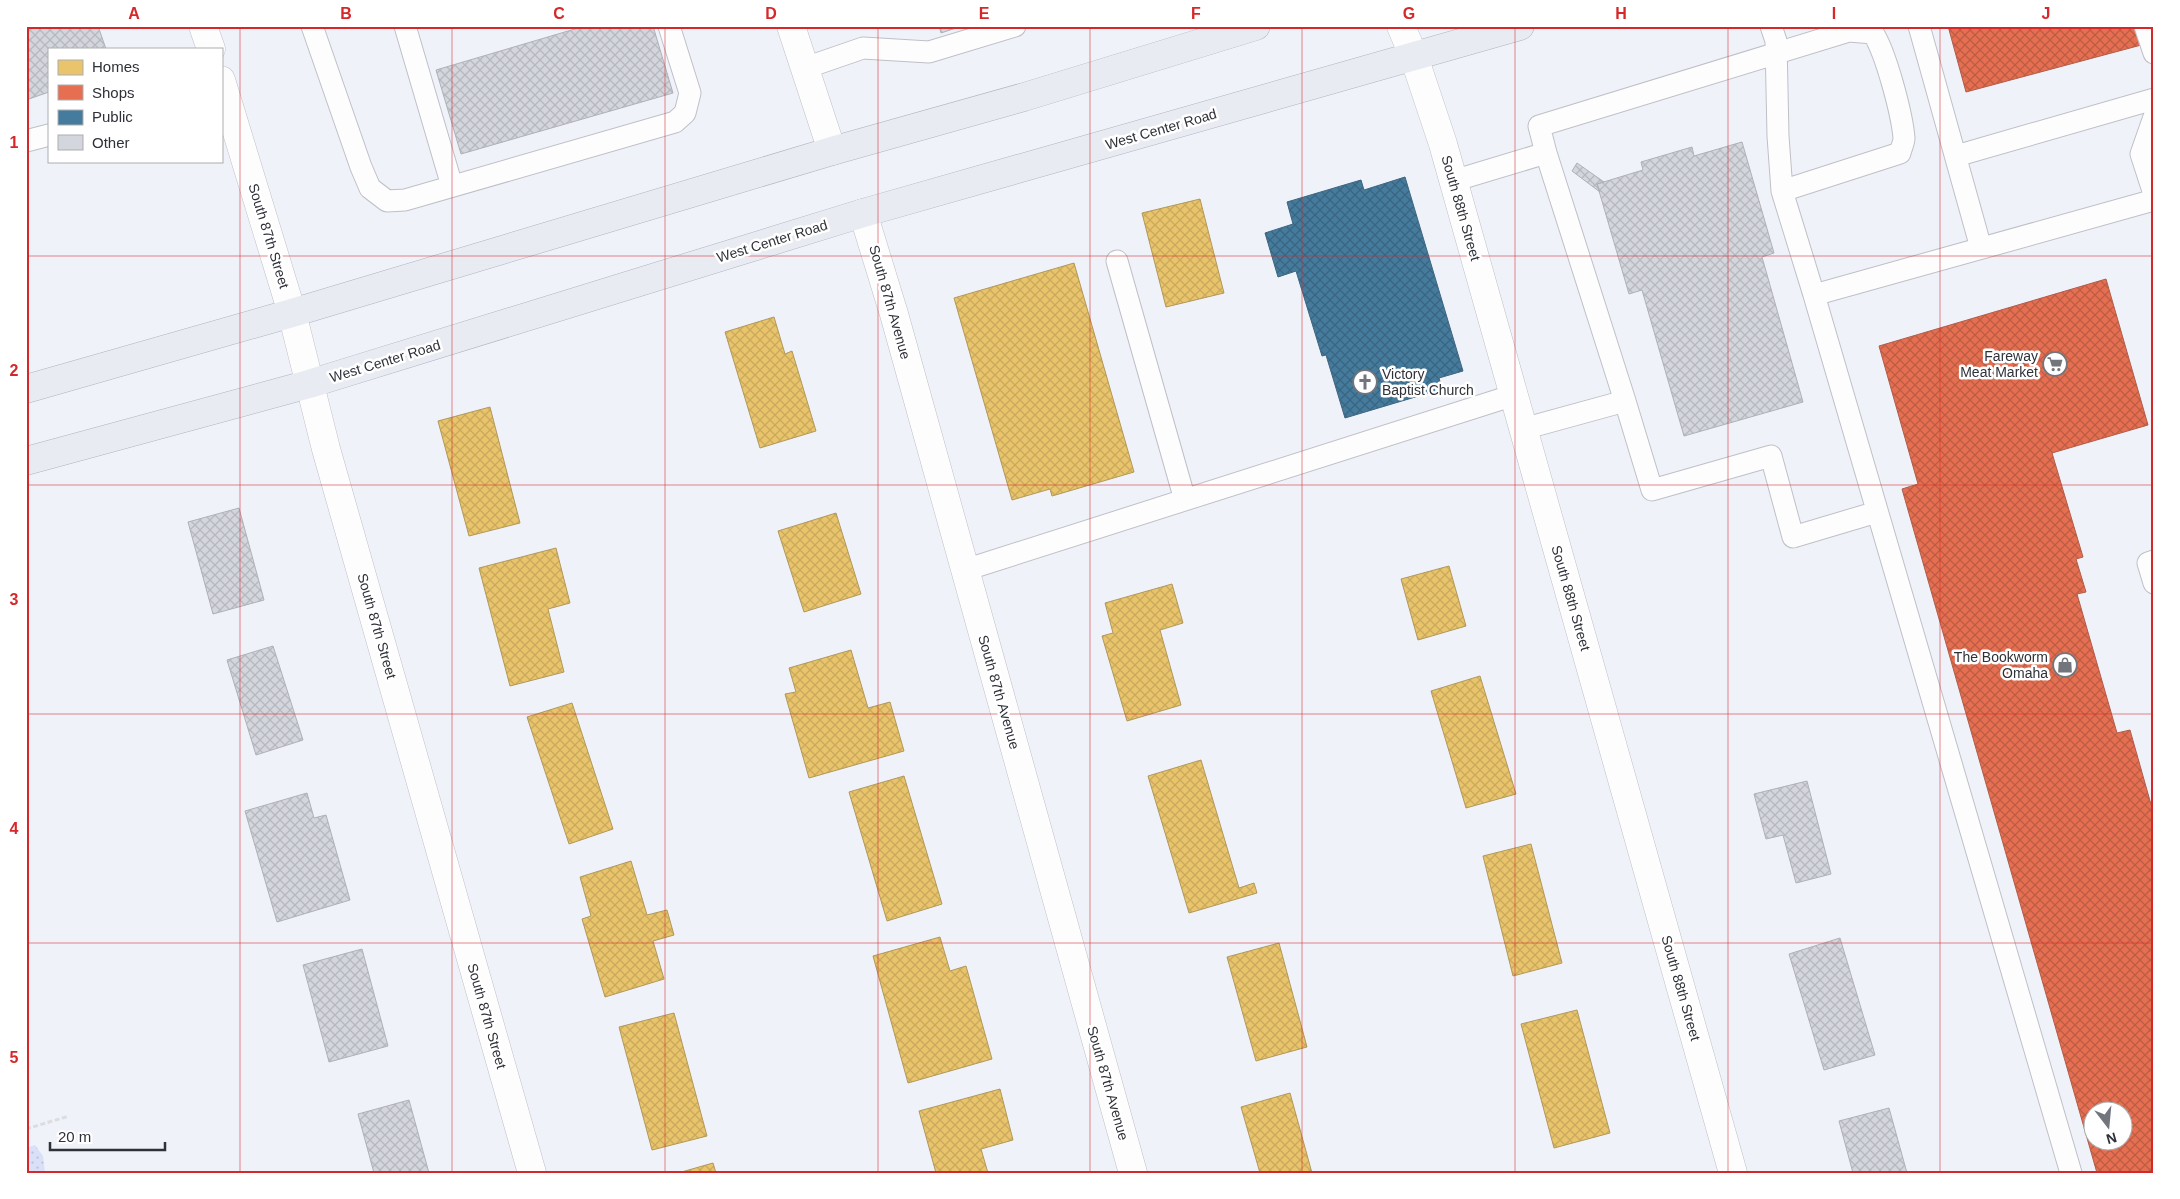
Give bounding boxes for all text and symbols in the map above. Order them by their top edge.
text: A [128,5,140,22]
text: B [340,5,352,22]
text: C [553,5,565,22]
text: D [765,5,777,22]
text: E [979,5,990,22]
text: F [1191,5,1201,22]
text: G [1403,5,1415,22]
text: H [1615,5,1627,22]
text: I [1832,5,1836,22]
text: J [2042,5,2050,22]
legend [48,48,222,162]
text: Homes [92,58,140,75]
text: Shops [92,84,135,101]
street label: West Center Road [1104,105,1218,153]
text: Public [92,108,133,125]
text: 1 [10,134,19,151]
text: Other [92,134,130,151]
street label: South 88th Street [1438,153,1484,263]
street label: South 87th Street [245,182,293,291]
street label: West Center Road [715,217,829,265]
street label: South 87th Avenue [866,243,914,361]
street label: West Center Road [328,337,442,385]
place label: Fareway Meat Market [1960,348,2038,380]
supermarket icon: Fareway Meat Market [2042,351,2068,377]
text: 2 [10,362,19,379]
place label: Victory Baptist Church [1382,366,1474,398]
church icon: Victory Baptist Church [1352,369,1378,395]
street label: South 88th Street [1548,543,1594,653]
street label: South 87th Street [354,571,400,681]
text: 3 [10,591,19,608]
street label: South 87th Avenue [975,633,1023,751]
place label: The Bookworm Omaha [1954,649,2048,681]
shop icon: The Bookworm Omaha [2052,652,2078,678]
text: 4 [10,820,19,837]
street label: South 88th Street [1658,933,1704,1043]
street label: South 87th Street [464,961,510,1071]
street label: South 87th Avenue [1084,1024,1132,1142]
text: 5 [10,1049,19,1066]
north arrow [2082,1102,2132,1152]
scale bar [50,1119,165,1151]
text: 20 m [58,1128,91,1145]
text: N [2105,1129,2119,1148]

